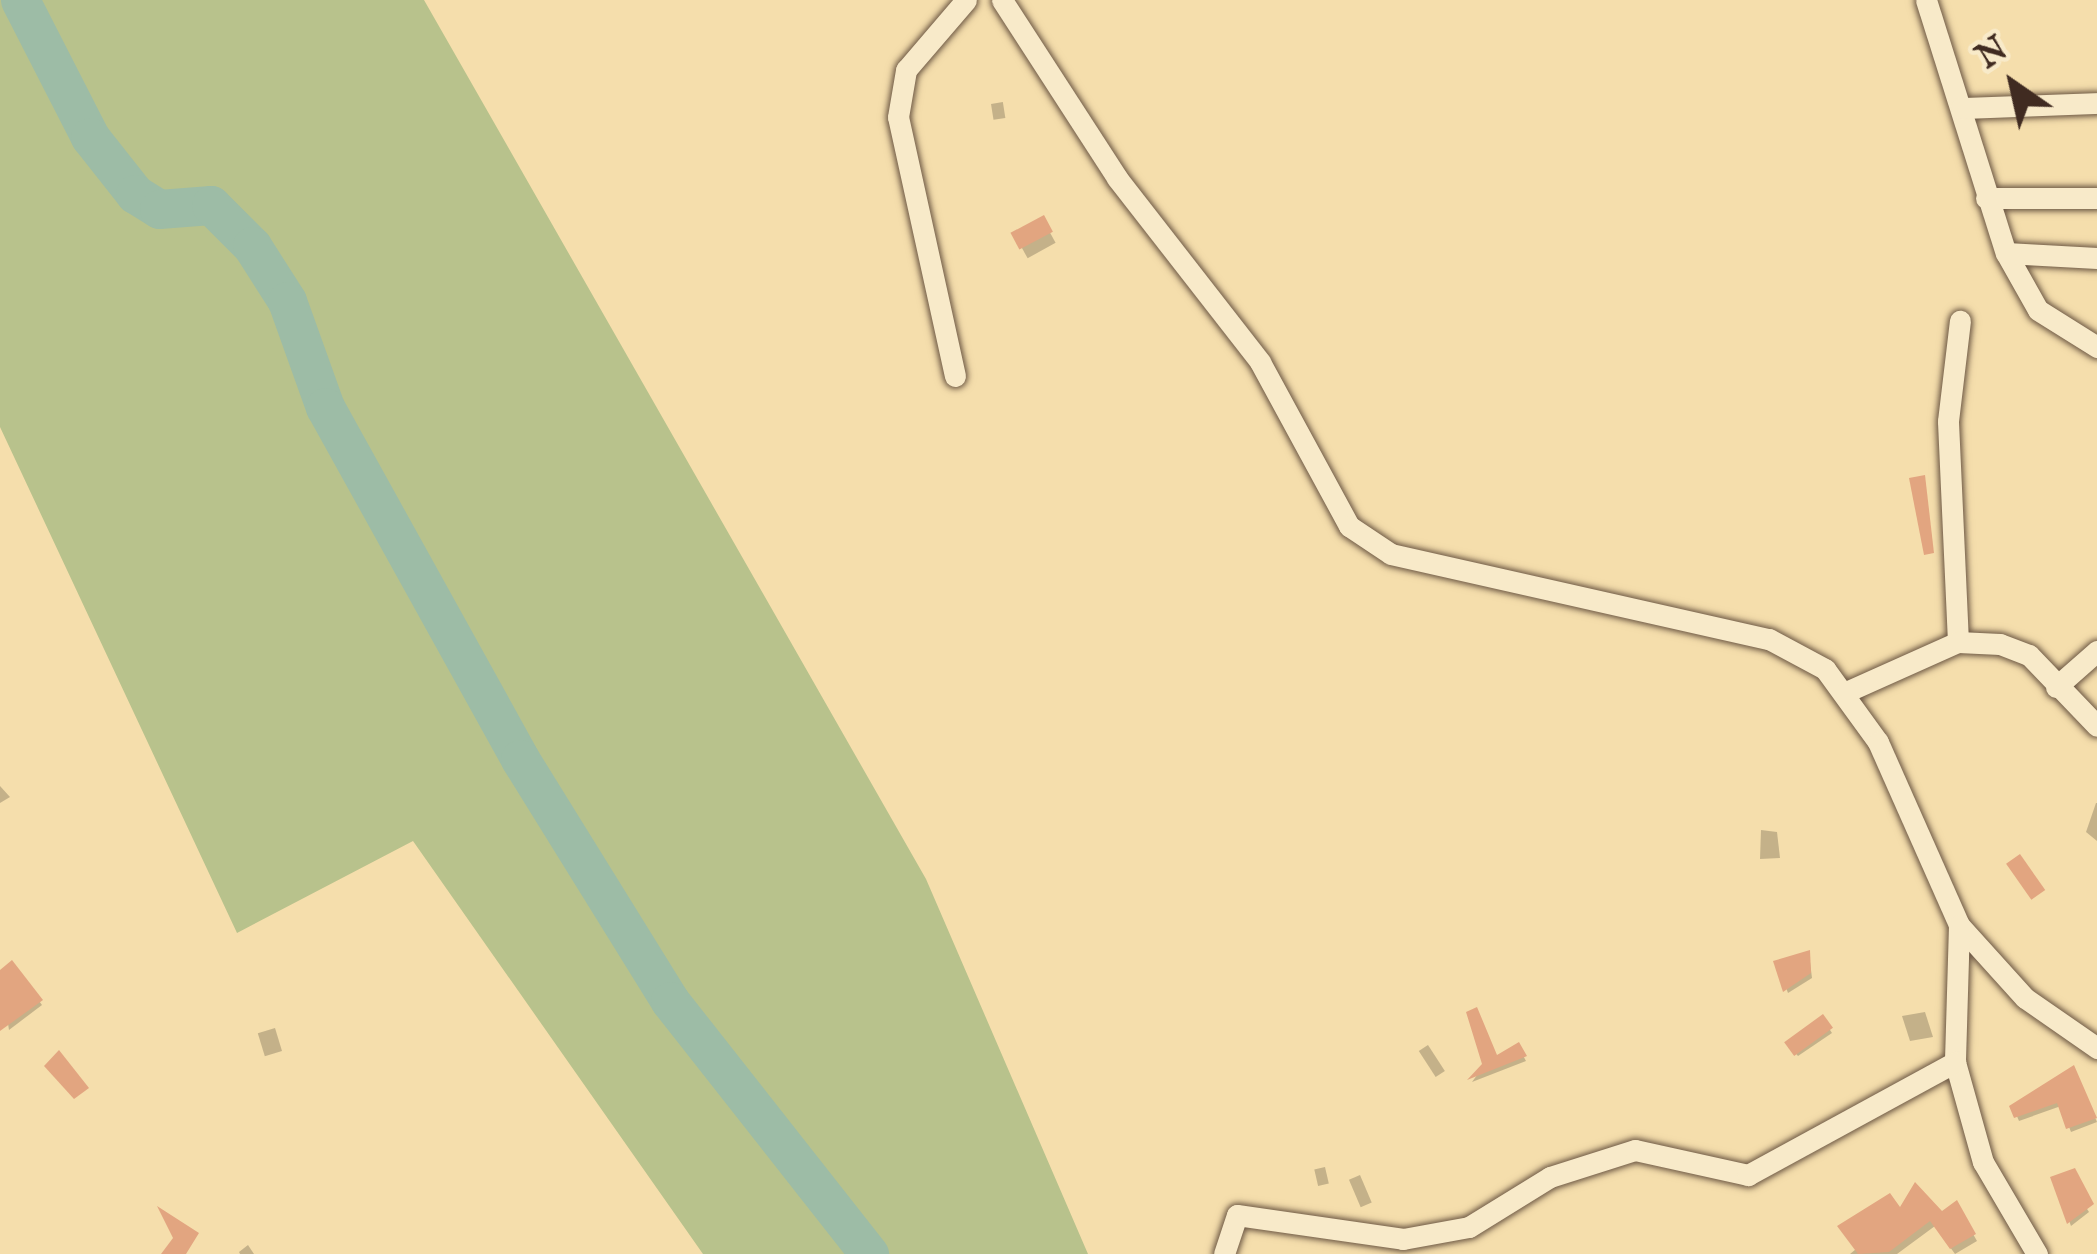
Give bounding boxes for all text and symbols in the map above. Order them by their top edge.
north arrow [1953,24,2073,144]
text: N [1969,29,2016,80]

